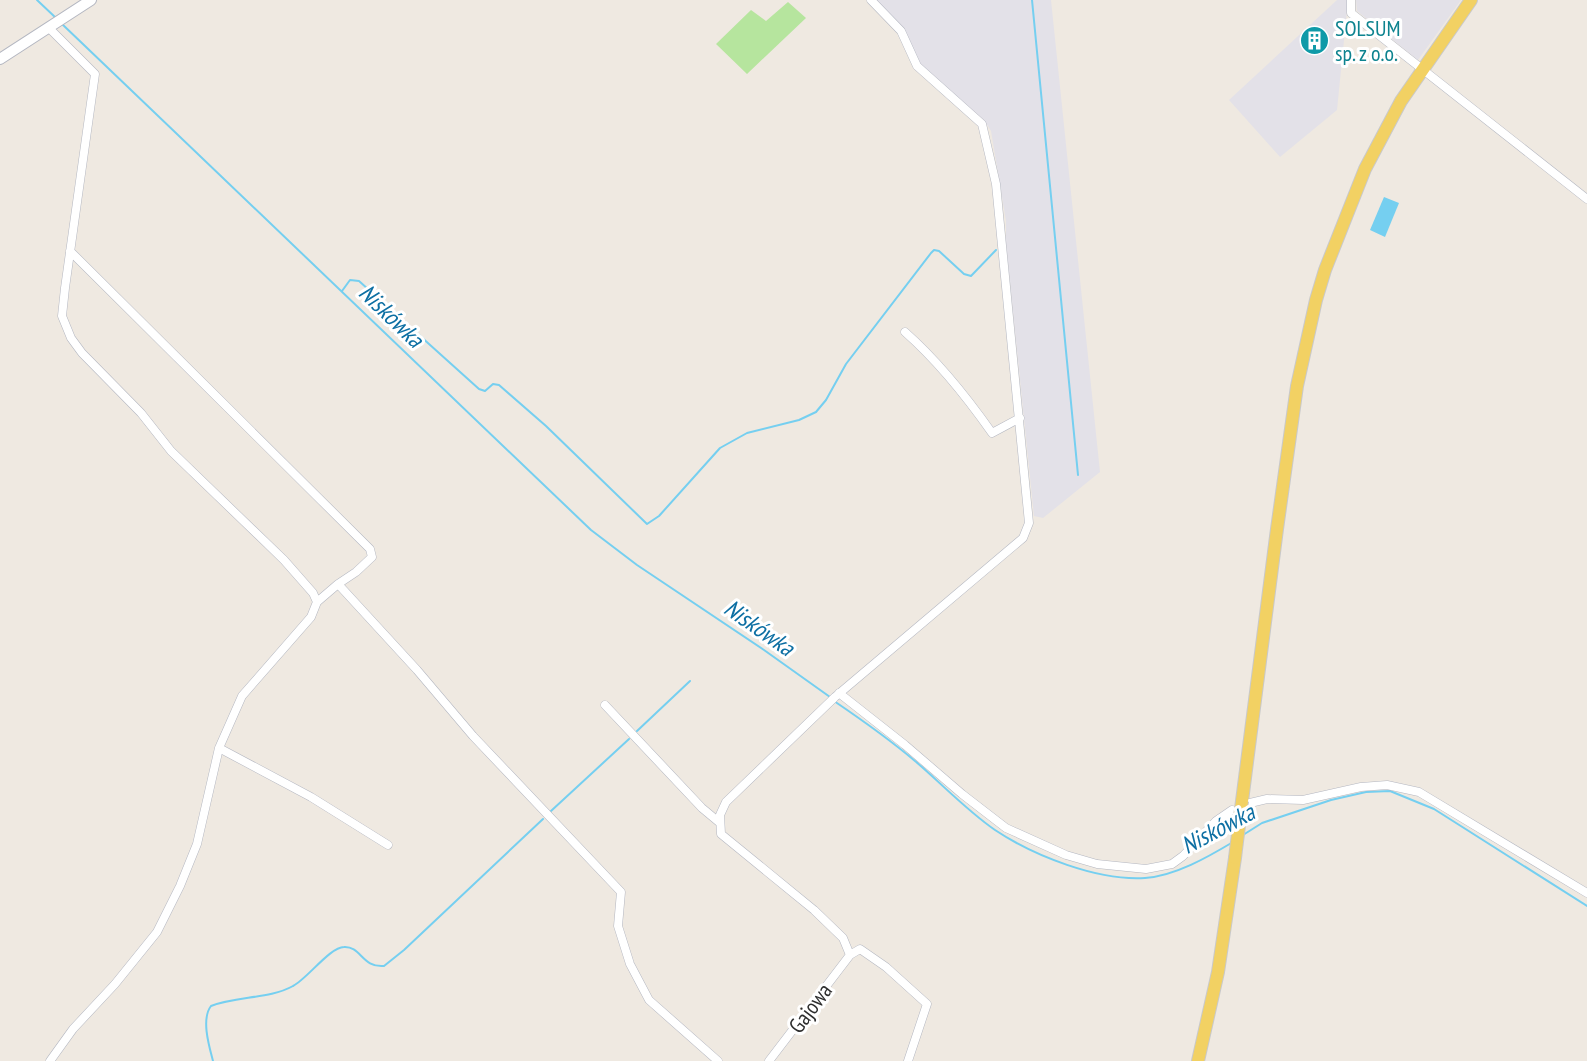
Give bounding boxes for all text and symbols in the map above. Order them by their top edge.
place label: SOLSUM sp. z o.o. [1335,14,1401,67]
building icon: SOLSUM sp. z o.o. [1298,25,1330,57]
water label: Niskówka [352,277,431,355]
water label: Niskówka [718,592,801,664]
water label: Niskówka [1176,796,1261,861]
street label: Gajowa [782,977,838,1039]

